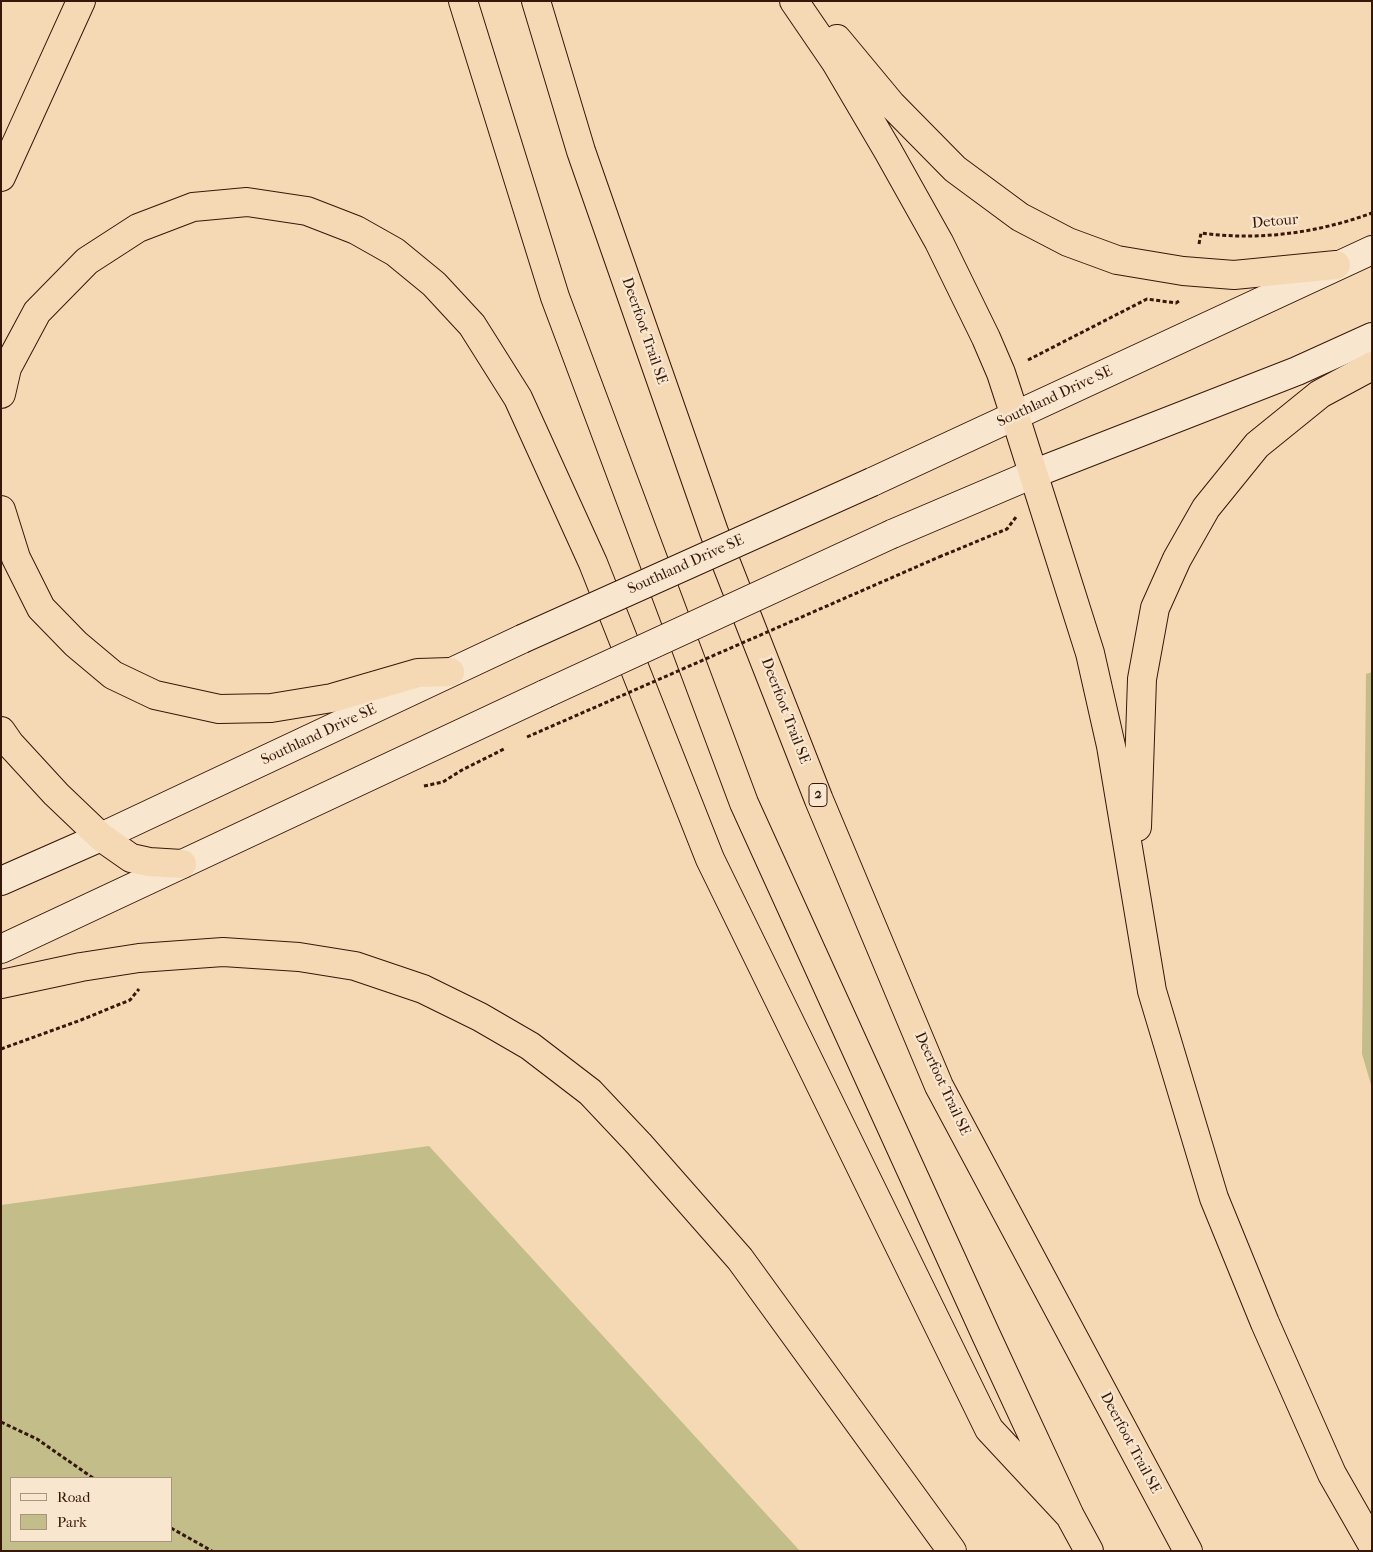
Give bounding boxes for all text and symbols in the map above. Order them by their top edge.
street label: Detour [1251,211,1299,233]
street label: Deerfoot Trail SE [617,275,671,387]
street label: Southland Drive SE [994,362,1116,432]
street label: Southland Drive SE [625,531,747,599]
street label: Deerfoot Trail SE [756,655,814,767]
street label: Southland Drive SE [258,700,380,770]
road number: 2 [809,784,827,806]
street label: Deerfoot Trail SE [910,1029,974,1139]
street label: Deerfoot Trail SE [1096,1389,1164,1497]
legend [10,1477,172,1542]
text: Road [57,1488,90,1506]
text: Park [57,1513,87,1531]

